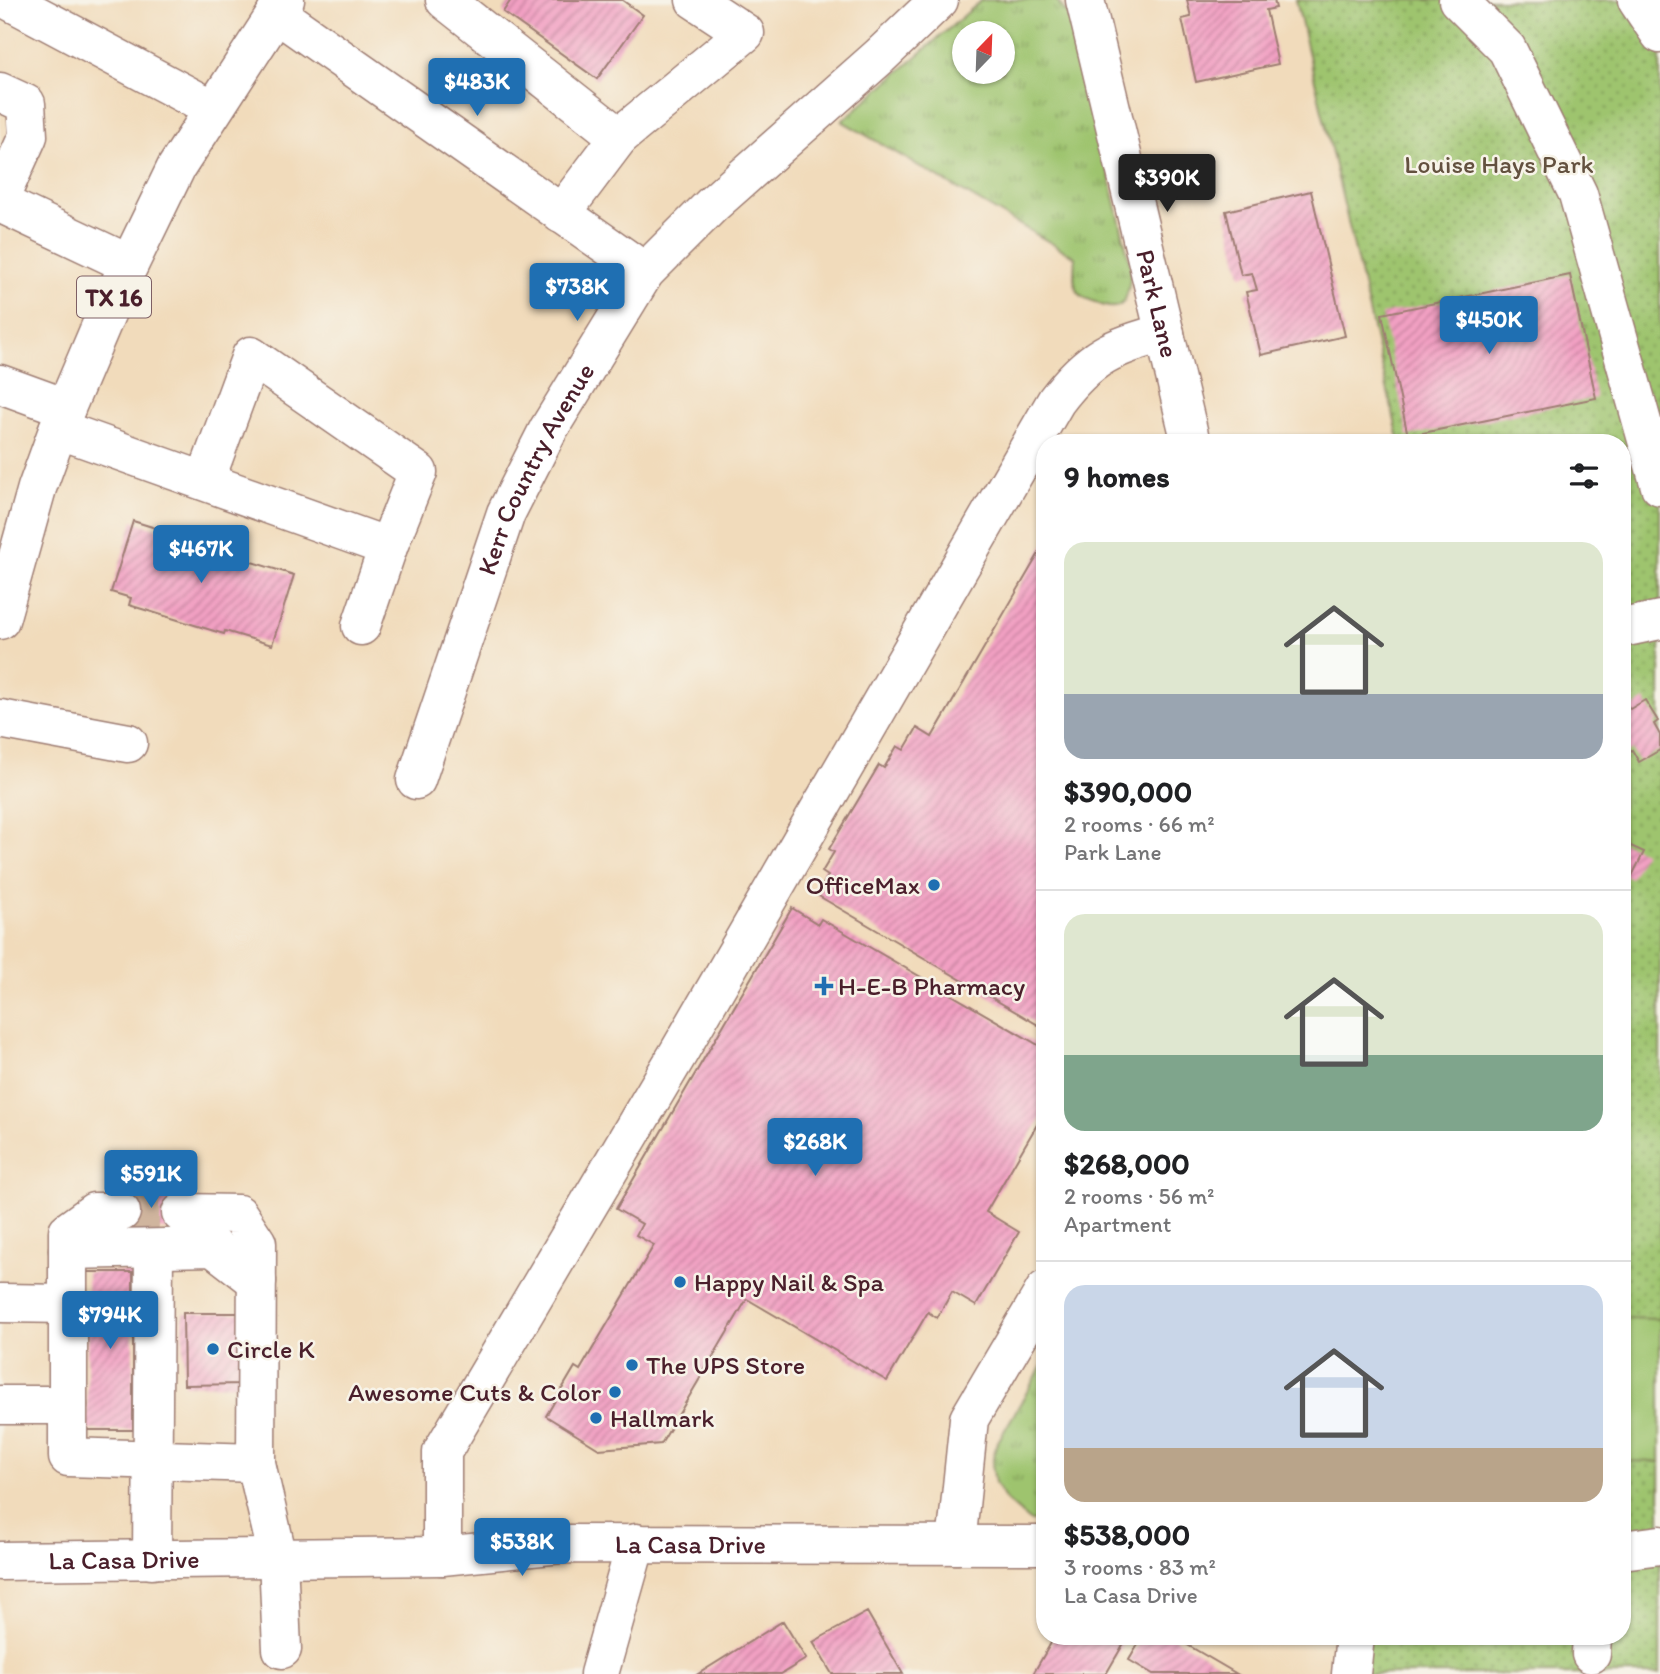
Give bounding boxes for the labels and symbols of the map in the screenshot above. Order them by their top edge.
north arrow [952,21,1015,84]
pin: $483K [428,58,526,118]
park label: Louise Hays Park [1404,148,1594,180]
pin: $390K [1118,154,1216,214]
street label: Park Lane [1129,246,1186,361]
pin: $738K [528,264,626,323]
road number: TX 16 [77,276,151,318]
pin: $450K [1440,296,1538,356]
street label: Kerr Country Avenue [470,357,601,579]
pin: $467K [152,526,250,585]
place label: OfficeMax [805,869,920,901]
marker: OfficeMax [926,877,942,893]
place label: H-E-B Pharmacy [838,970,1025,1002]
marker: H-E-B Pharmacy [816,978,832,994]
pin: $268K [766,1118,864,1178]
pin: $591K [102,1150,200,1210]
place label: Happy Nail & Spa [694,1266,884,1298]
marker: Happy Nail & Spa [672,1274,688,1290]
pin: $794K [61,1292,159,1351]
place label: Circle K [227,1333,315,1365]
marker: Circle K [205,1341,221,1357]
place label: The UPS Store [646,1349,805,1381]
marker: The UPS Store [624,1357,640,1373]
place label: Awesome Cuts & Color [348,1376,602,1408]
marker: Awesome Cuts & Color [607,1384,623,1400]
place label: Hallmark [610,1402,715,1434]
marker: Hallmark [588,1410,604,1426]
pin: $538K [473,1518,571,1578]
street label: La Casa Drive [615,1528,766,1560]
street label: La Casa Drive [48,1543,200,1576]

